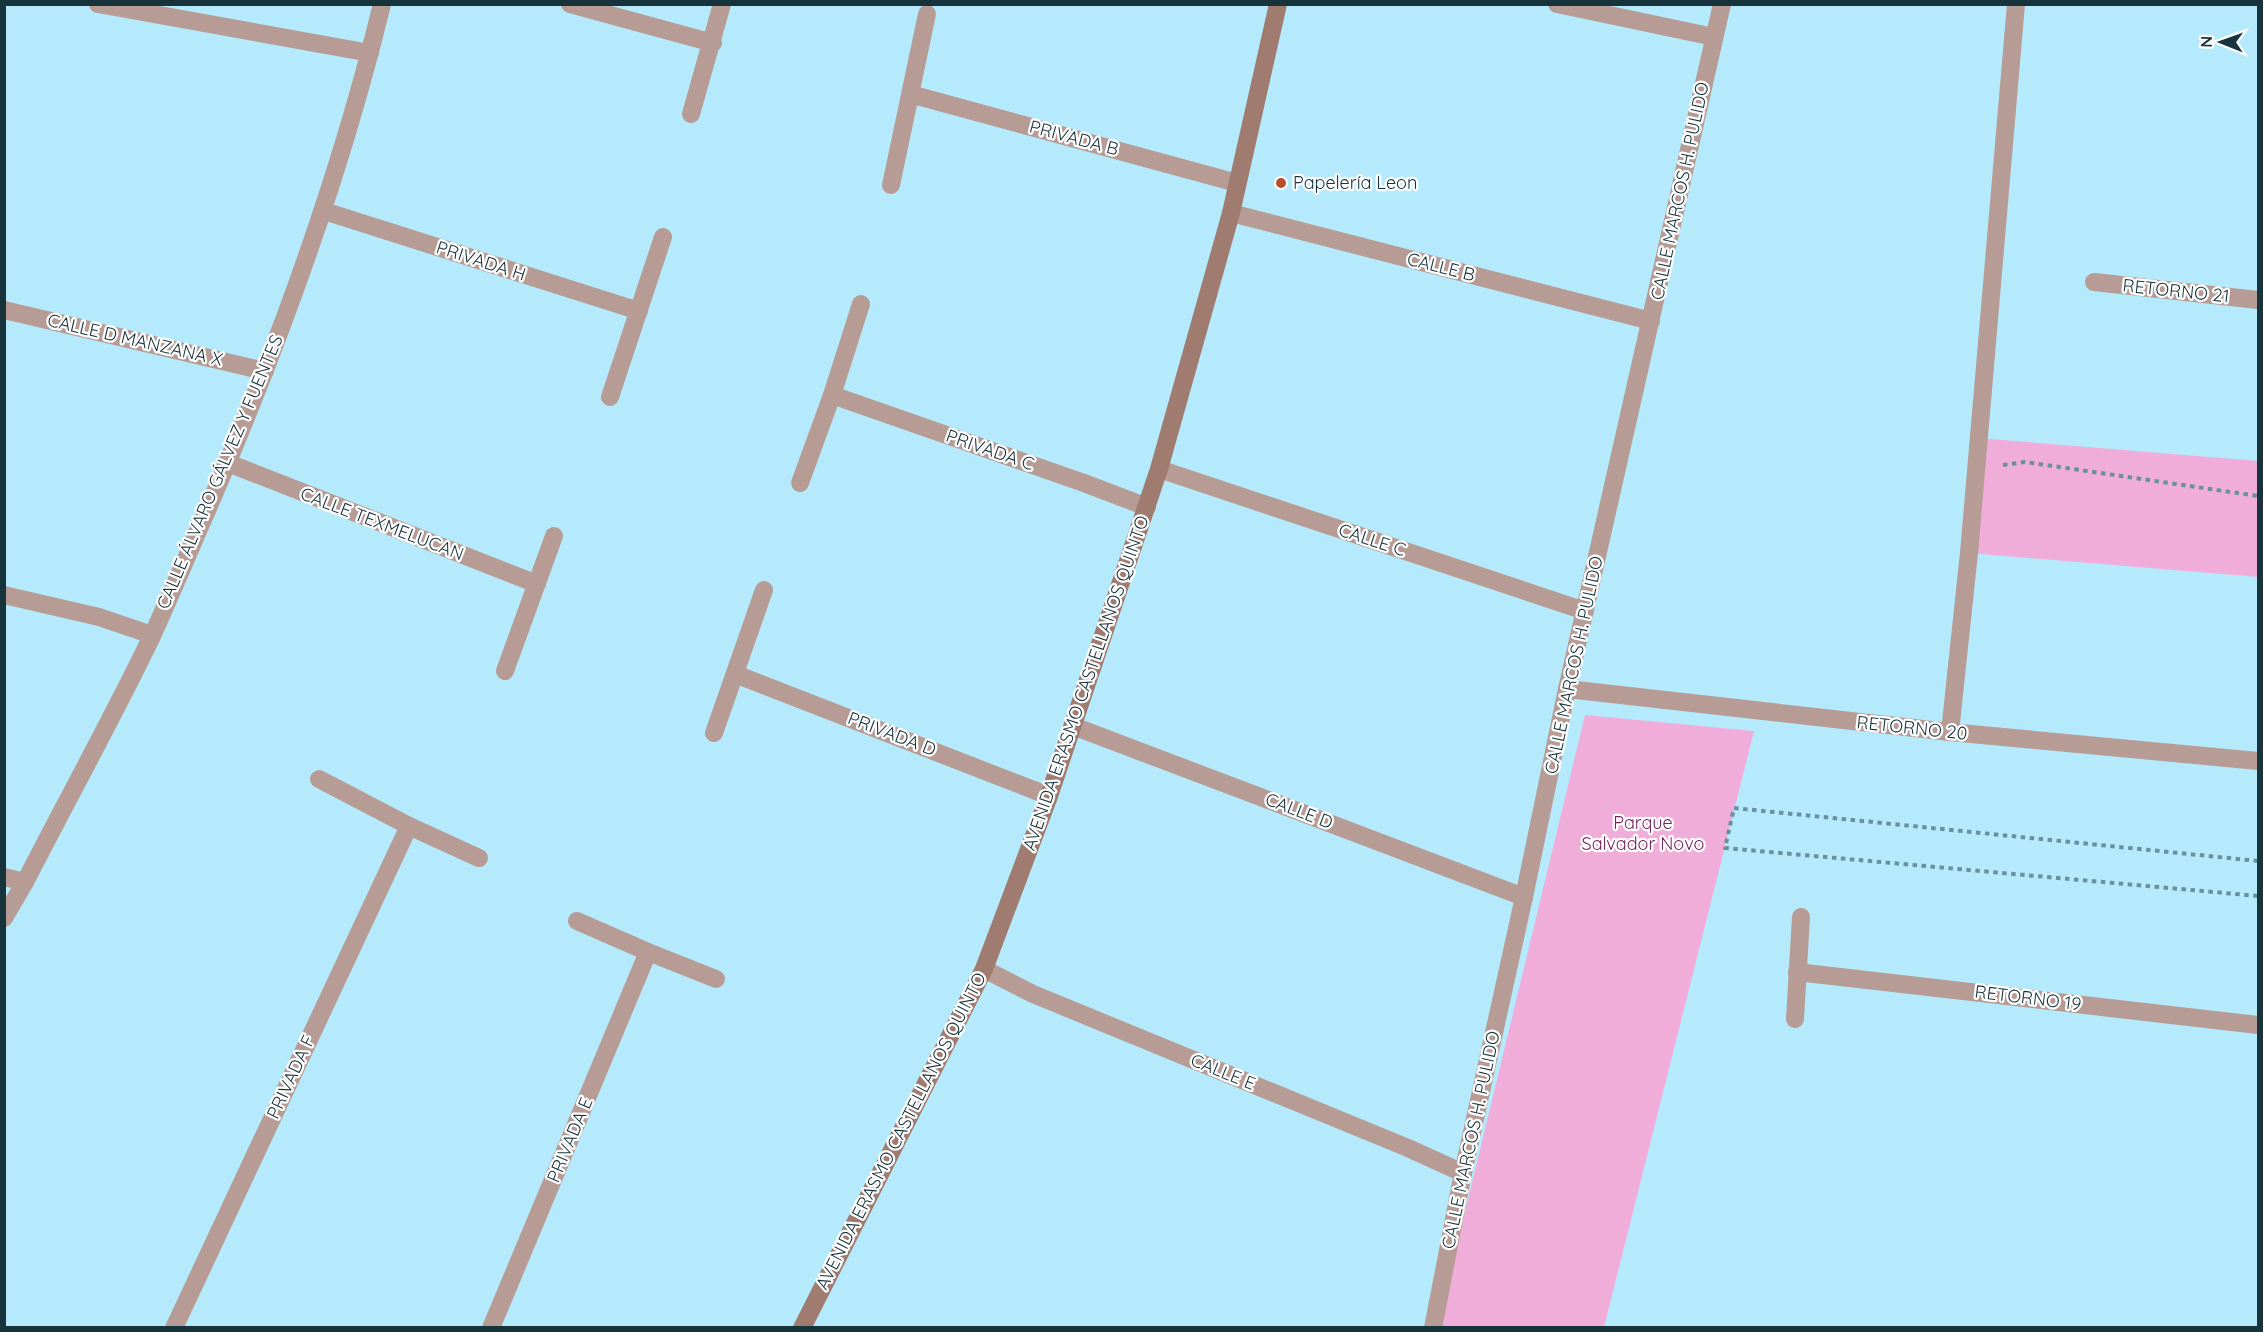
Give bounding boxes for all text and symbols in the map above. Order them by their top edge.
north arrow [2191,12,2251,72]
text: N [2196,36,2216,48]
street label: CALLE MARCOS H. PULIDO [1645,80,1714,302]
street label: PRIVADA B [1027,115,1121,160]
place label: Papelería Leon [1293,171,1417,194]
marker: Papelería Leon [1274,176,1288,190]
street label: PRIVADA H [434,235,529,286]
street label: CALLE B [1405,247,1478,286]
street label: RETORNO 21 [2122,273,2231,308]
street label: CALLE D MANZANA X [45,308,225,371]
street label: CALLE ÁLVARO GÁLVEZ Y FUENTES [151,331,288,612]
street label: PRIVADA C [943,424,1037,475]
street label: CALLE TEXMELUCAN [297,482,467,565]
street label: AVENIDA ERASMO CASTELLANOS QUINTO [1017,512,1154,853]
street label: CALLE C [1336,518,1409,561]
street label: CALLE MARCOS H. PULIDO [1539,554,1608,776]
street label: PRIVADA D [845,706,940,761]
street label: RETORNO 20 [1856,710,1969,745]
street label: CALLE D [1262,787,1336,834]
park label: Parque Salvador Novo [1582,811,1704,855]
street label: AVENIDA ERASMO CASTELLANOS QUINTO [810,968,991,1293]
street label: RETORNO 19 [1973,980,2083,1015]
street label: CALLE MARCOS H. PULIDO [1436,1029,1505,1251]
street label: PRIVADA F [261,1031,320,1122]
street label: CALLE E [1187,1048,1259,1095]
street label: PRIVADA E [541,1094,598,1186]

